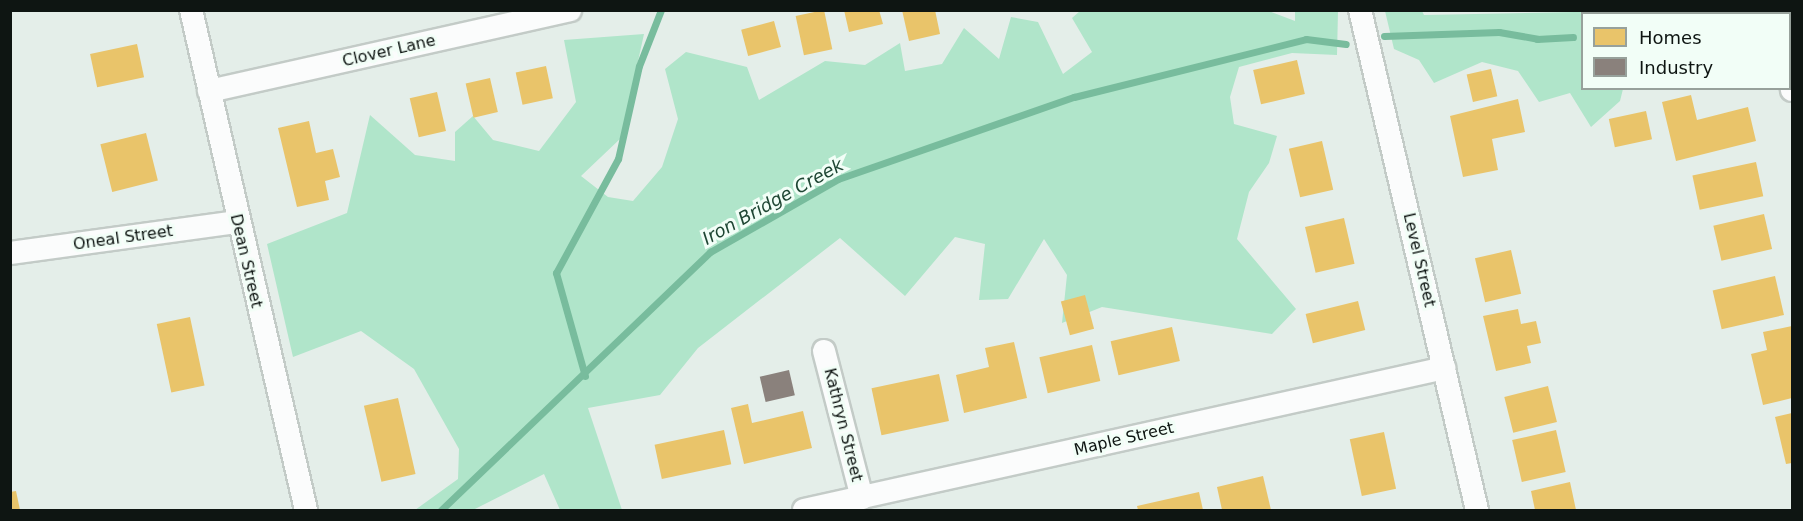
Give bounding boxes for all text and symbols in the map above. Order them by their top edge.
legend [1581,12,1791,90]
text: Homes [1639,27,1702,48]
street label: Clover Lane [341,31,437,71]
text: Industry [1639,57,1713,78]
water label: Iron Bridge Creek [699,154,847,250]
street label: Level Street [1399,211,1439,309]
street label: Dean Street [226,212,266,310]
street label: Oneal Street [72,221,174,255]
street label: Kathryn Street [820,366,866,484]
street label: Maple Street [1072,418,1176,460]

